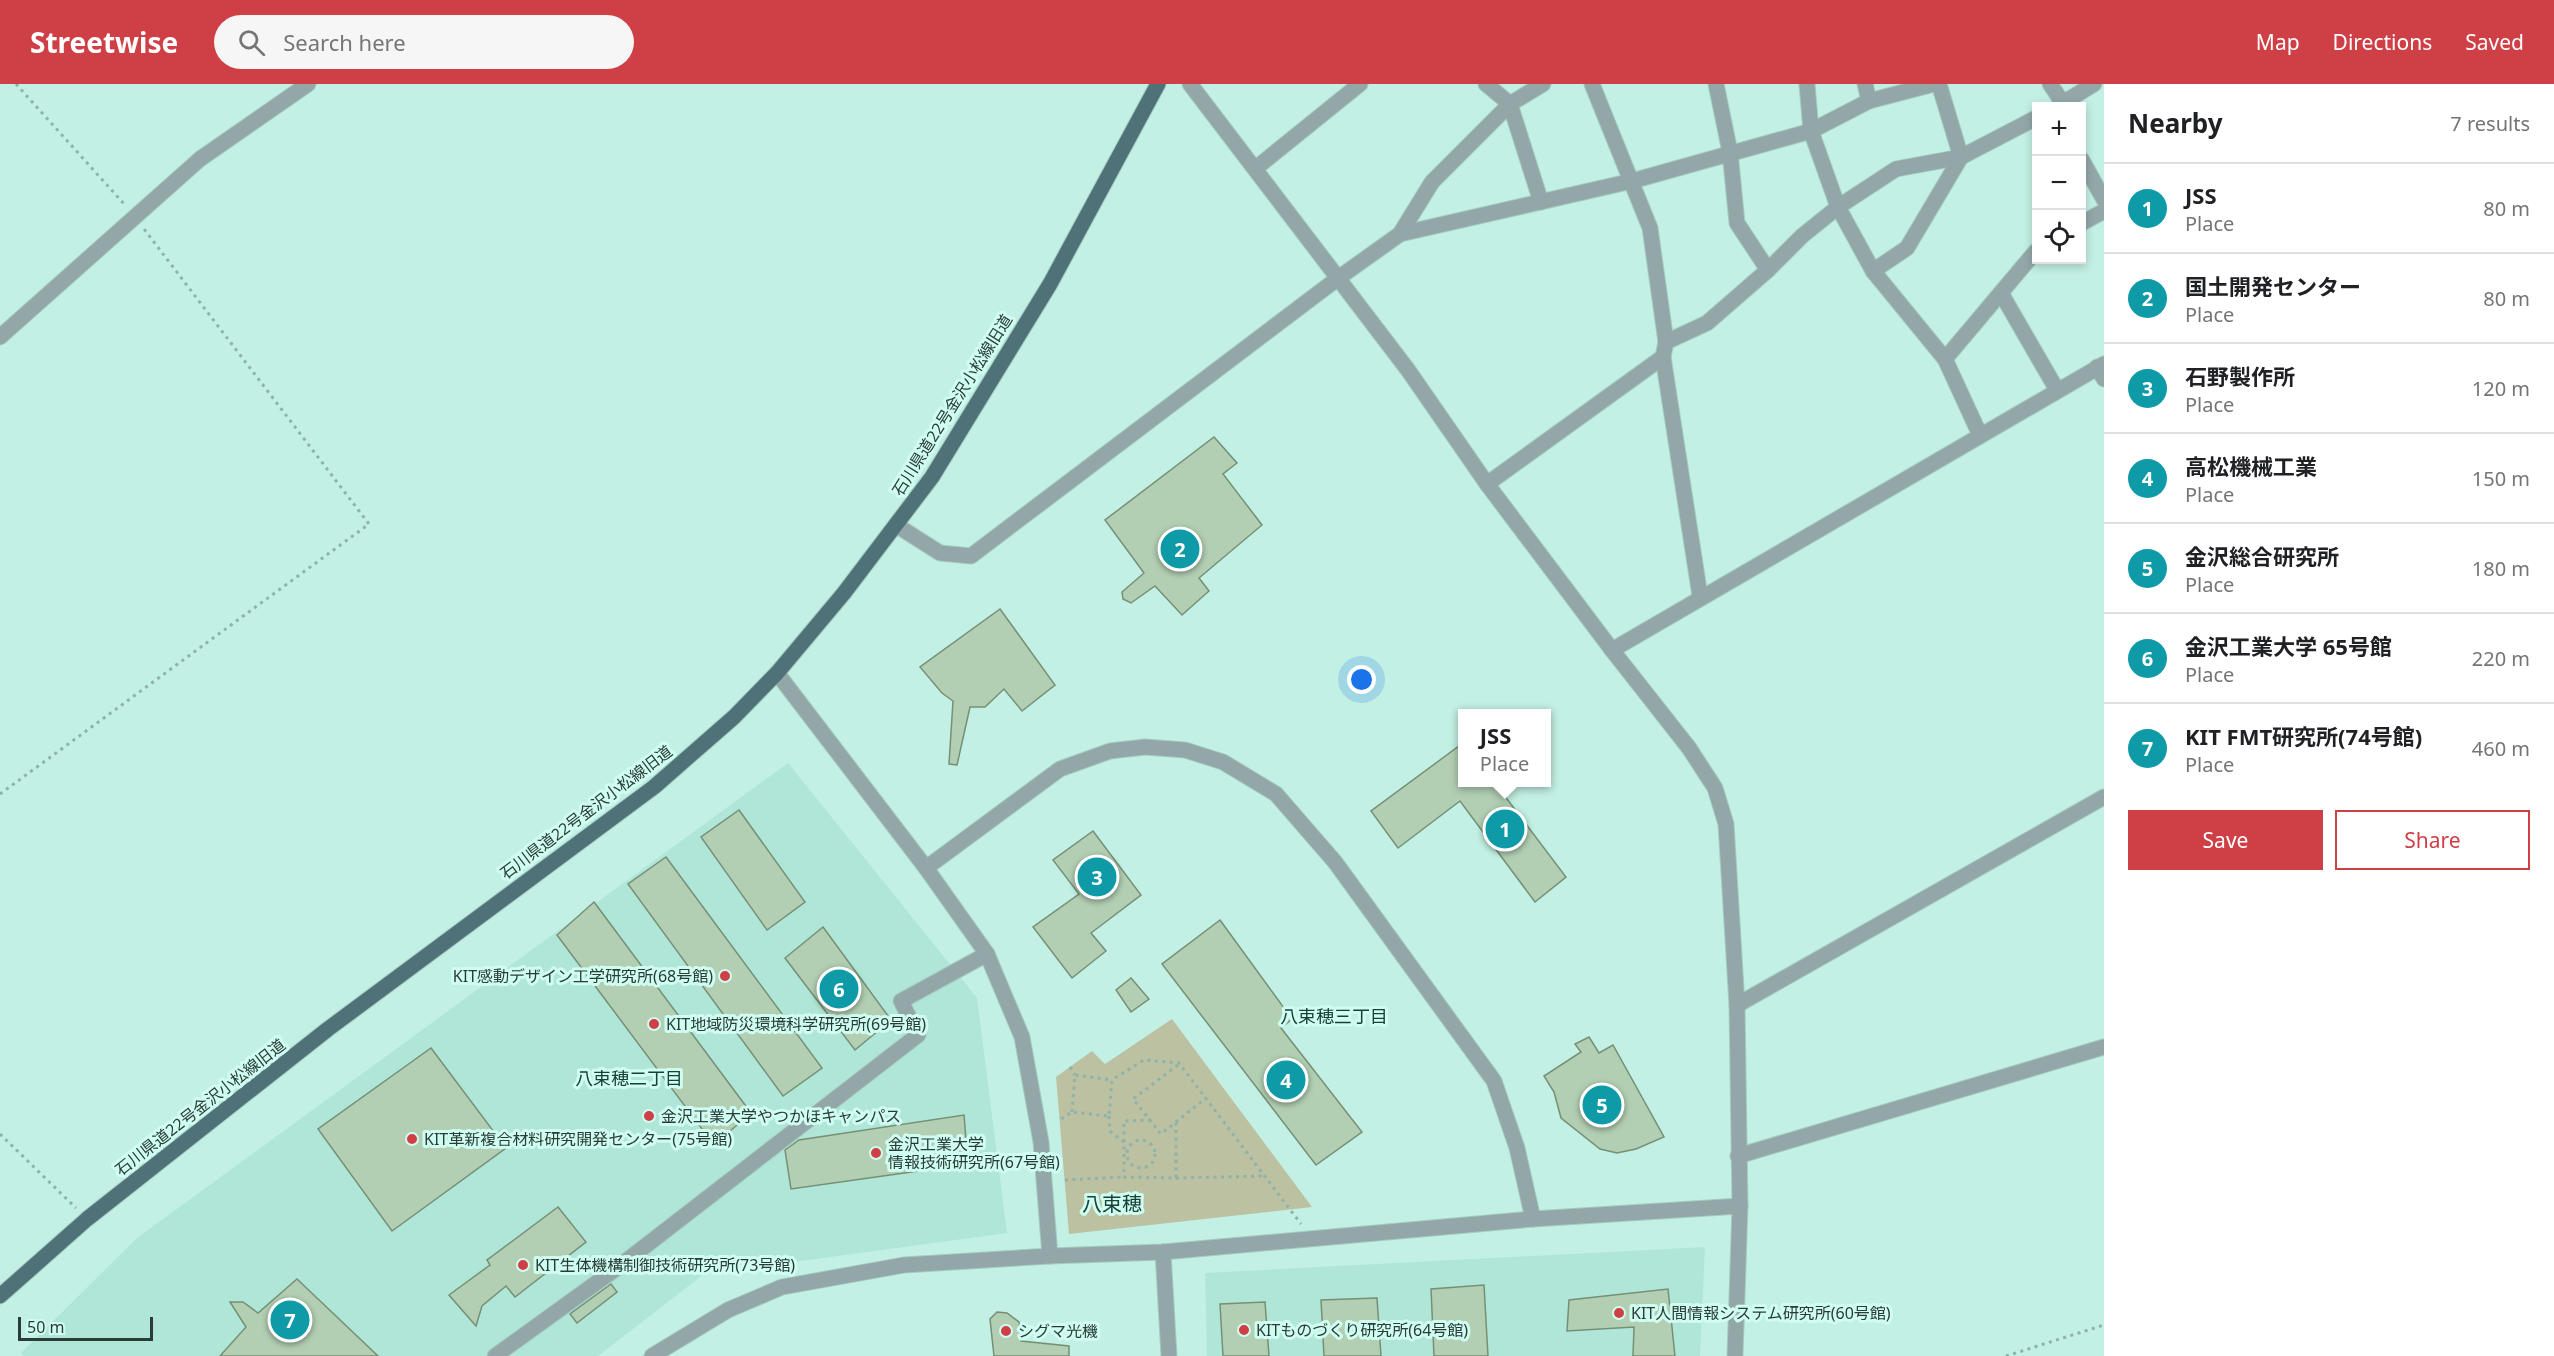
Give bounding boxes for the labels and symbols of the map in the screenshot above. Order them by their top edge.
street label: 石川県道22号金沢小松線旧道 [887,310,1017,500]
pin: 2 [1160,526,1200,572]
your location [1347,665,1376,694]
street label: 石川県道22号金沢小松線旧道 [495,740,677,884]
pin: 1 [1486,806,1524,852]
pin: 3 [1078,854,1116,900]
place label: KIT感動デザイン工学研究所(68号館) [453,965,713,987]
pin: 6 [820,966,858,1012]
marker: KIT感動デザイン工学研究所(68号館) [718,969,732,983]
district label: 八束穂三丁目 [1280,1004,1388,1028]
place label: KIT地域防災環境科学研究所(69号館) [666,1013,926,1035]
marker: KIT地域防災環境科学研究所(69号館) [647,1017,661,1031]
street label: 石川県道22号金沢小松線旧道 [110,1034,290,1180]
pin: 4 [1266,1058,1306,1102]
district label: 八束穂二丁目 [575,1066,683,1090]
pin: 5 [1582,1082,1622,1128]
place label: 金沢工業大学やつかほキャンパス [661,1105,901,1127]
marker: 金沢工業大学やつかほキャンパス [642,1109,656,1123]
place label: KIT革新複合材料研究開発センター(75号館) [424,1128,732,1150]
marker: KIT革新複合材料研究開発センター(75号館) [405,1132,419,1146]
place label: 金沢工業大学 情報技術研究所(67号館) [888,1133,1060,1173]
marker: 金沢工業大学 情報技術研究所(67号館) [869,1146,883,1160]
district label: 八束穂 [1082,1190,1142,1217]
place label: KIT生体機構制御技術研究所(73号館) [535,1254,795,1276]
marker: KIT生体機構制御技術研究所(73号館) [516,1258,530,1272]
pin: 7 [270,1298,310,1342]
place label: KIT人間情報システム研究所(60号館) [1631,1302,1891,1324]
marker: KIT人間情報システム研究所(60号館) [1612,1306,1626,1320]
scale bar [18,1314,153,1342]
place label: KITものづくり研究所(64号館) [1256,1319,1468,1341]
place label: シグマ光機 [1018,1320,1098,1342]
marker: KITものづくり研究所(64号館) [1237,1323,1251,1337]
marker: シグマ光機 [999,1324,1013,1338]

